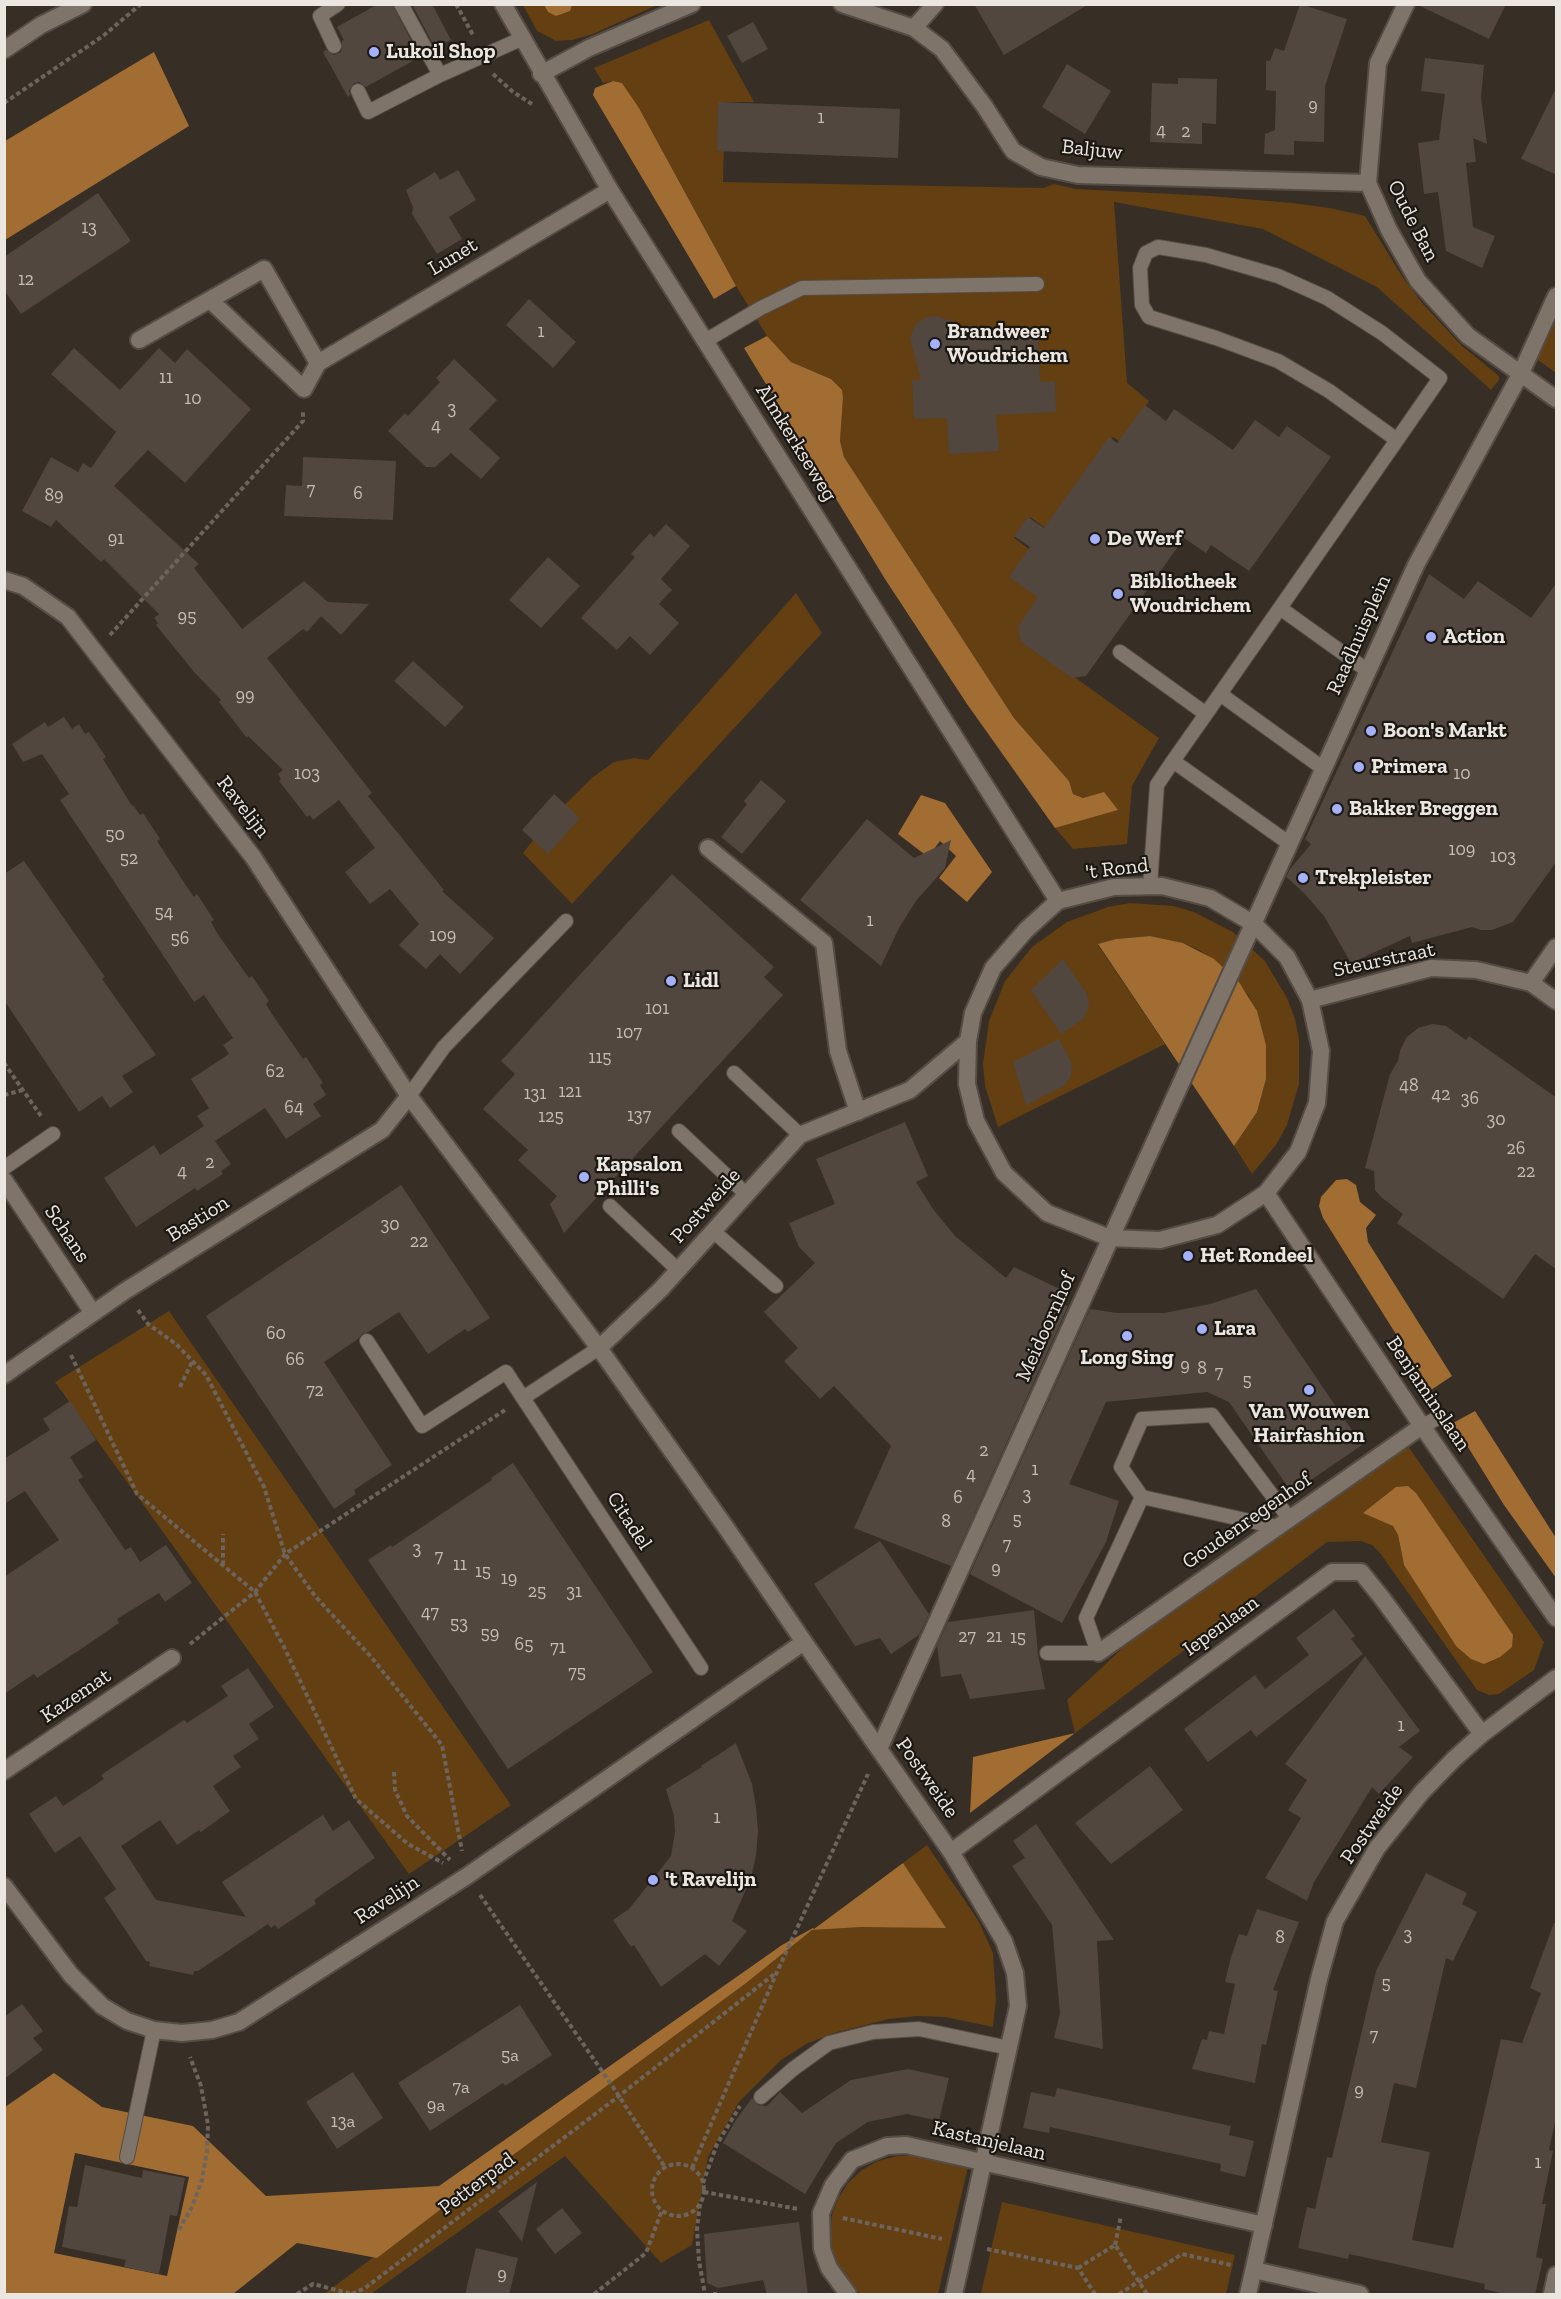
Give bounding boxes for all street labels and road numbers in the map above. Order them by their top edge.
street label: Baljuw [1060,134,1124,166]
street label: Oude Ban [1382,176,1444,266]
street label: Lunet [424,233,482,281]
street label: Almkerkseweg [750,380,842,506]
street label: Raadhuisplein [1321,571,1397,699]
street label: Ravelijn [211,771,275,843]
street label: 't Rond [1084,853,1150,885]
street label: Steurstraat [1331,937,1437,983]
street label: Postweide [666,1163,746,1249]
street label: Bastion [162,1190,234,1248]
street label: Schans [39,1200,95,1268]
street label: Meidoornhof [1011,1268,1081,1386]
street label: Benjaminslaan [1380,1332,1476,1456]
street label: Goudenregenhof [1178,1467,1316,1575]
street label: Citadel [601,1487,657,1555]
street label: Iepenlaan [1178,1590,1264,1662]
street label: Kazemat [36,1663,116,1729]
street label: Postweide [890,1733,964,1823]
street label: Postweide [1335,1779,1409,1869]
street label: Ravelijn [350,1870,424,1930]
street label: Kastanjelaan [930,2116,1048,2166]
street label: Petterpad [434,2147,520,2221]

